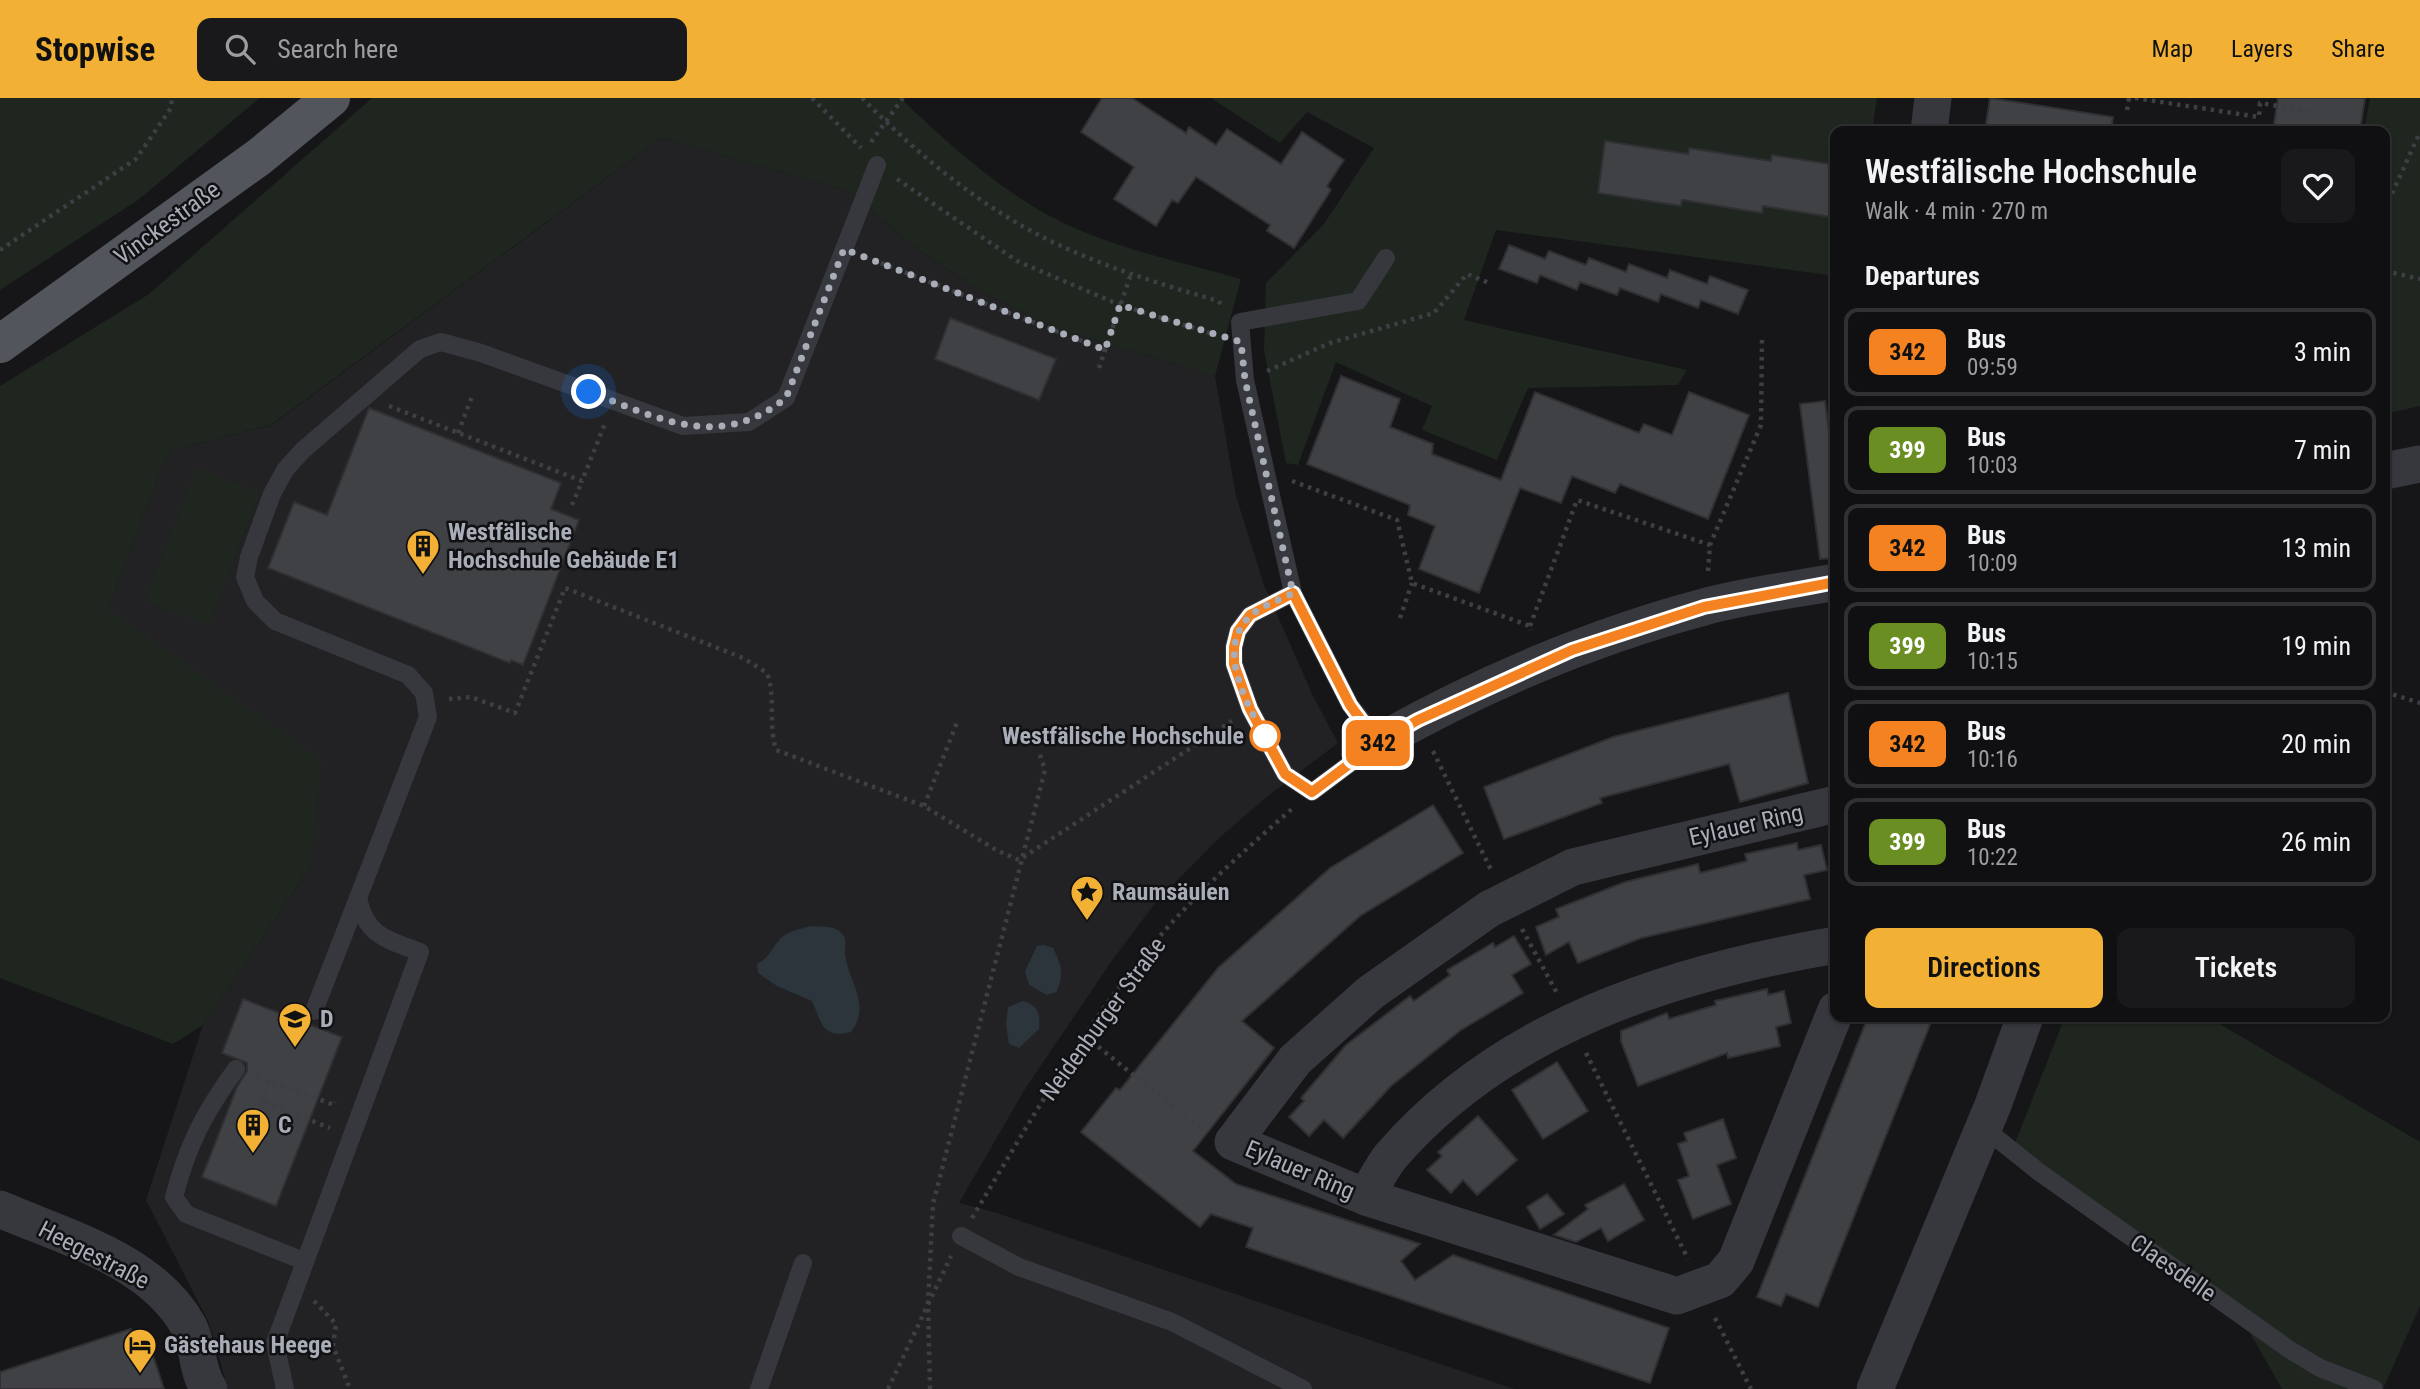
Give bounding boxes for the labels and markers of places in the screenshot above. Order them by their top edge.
place label: Westfälische Hochschule Gebäude E1 [448,518,679,574]
building icon: Westfälische Hochschule Gebäude E1 [404,527,442,576]
marker: Westfälische Hochschule [1250,721,1280,751]
place label: Westfälische Hochschule [1002,722,1244,750]
place icon: Raumsäulen [1068,873,1106,922]
place label: Raumsäulen [1112,878,1230,906]
school or university icon: D [276,1000,314,1049]
place label: D [320,1005,334,1033]
building icon: C [234,1106,272,1155]
place label: C [278,1111,292,1139]
hotel icon: Gästehaus Heege [121,1326,159,1375]
place label: Gästehaus Heege [164,1331,332,1359]

